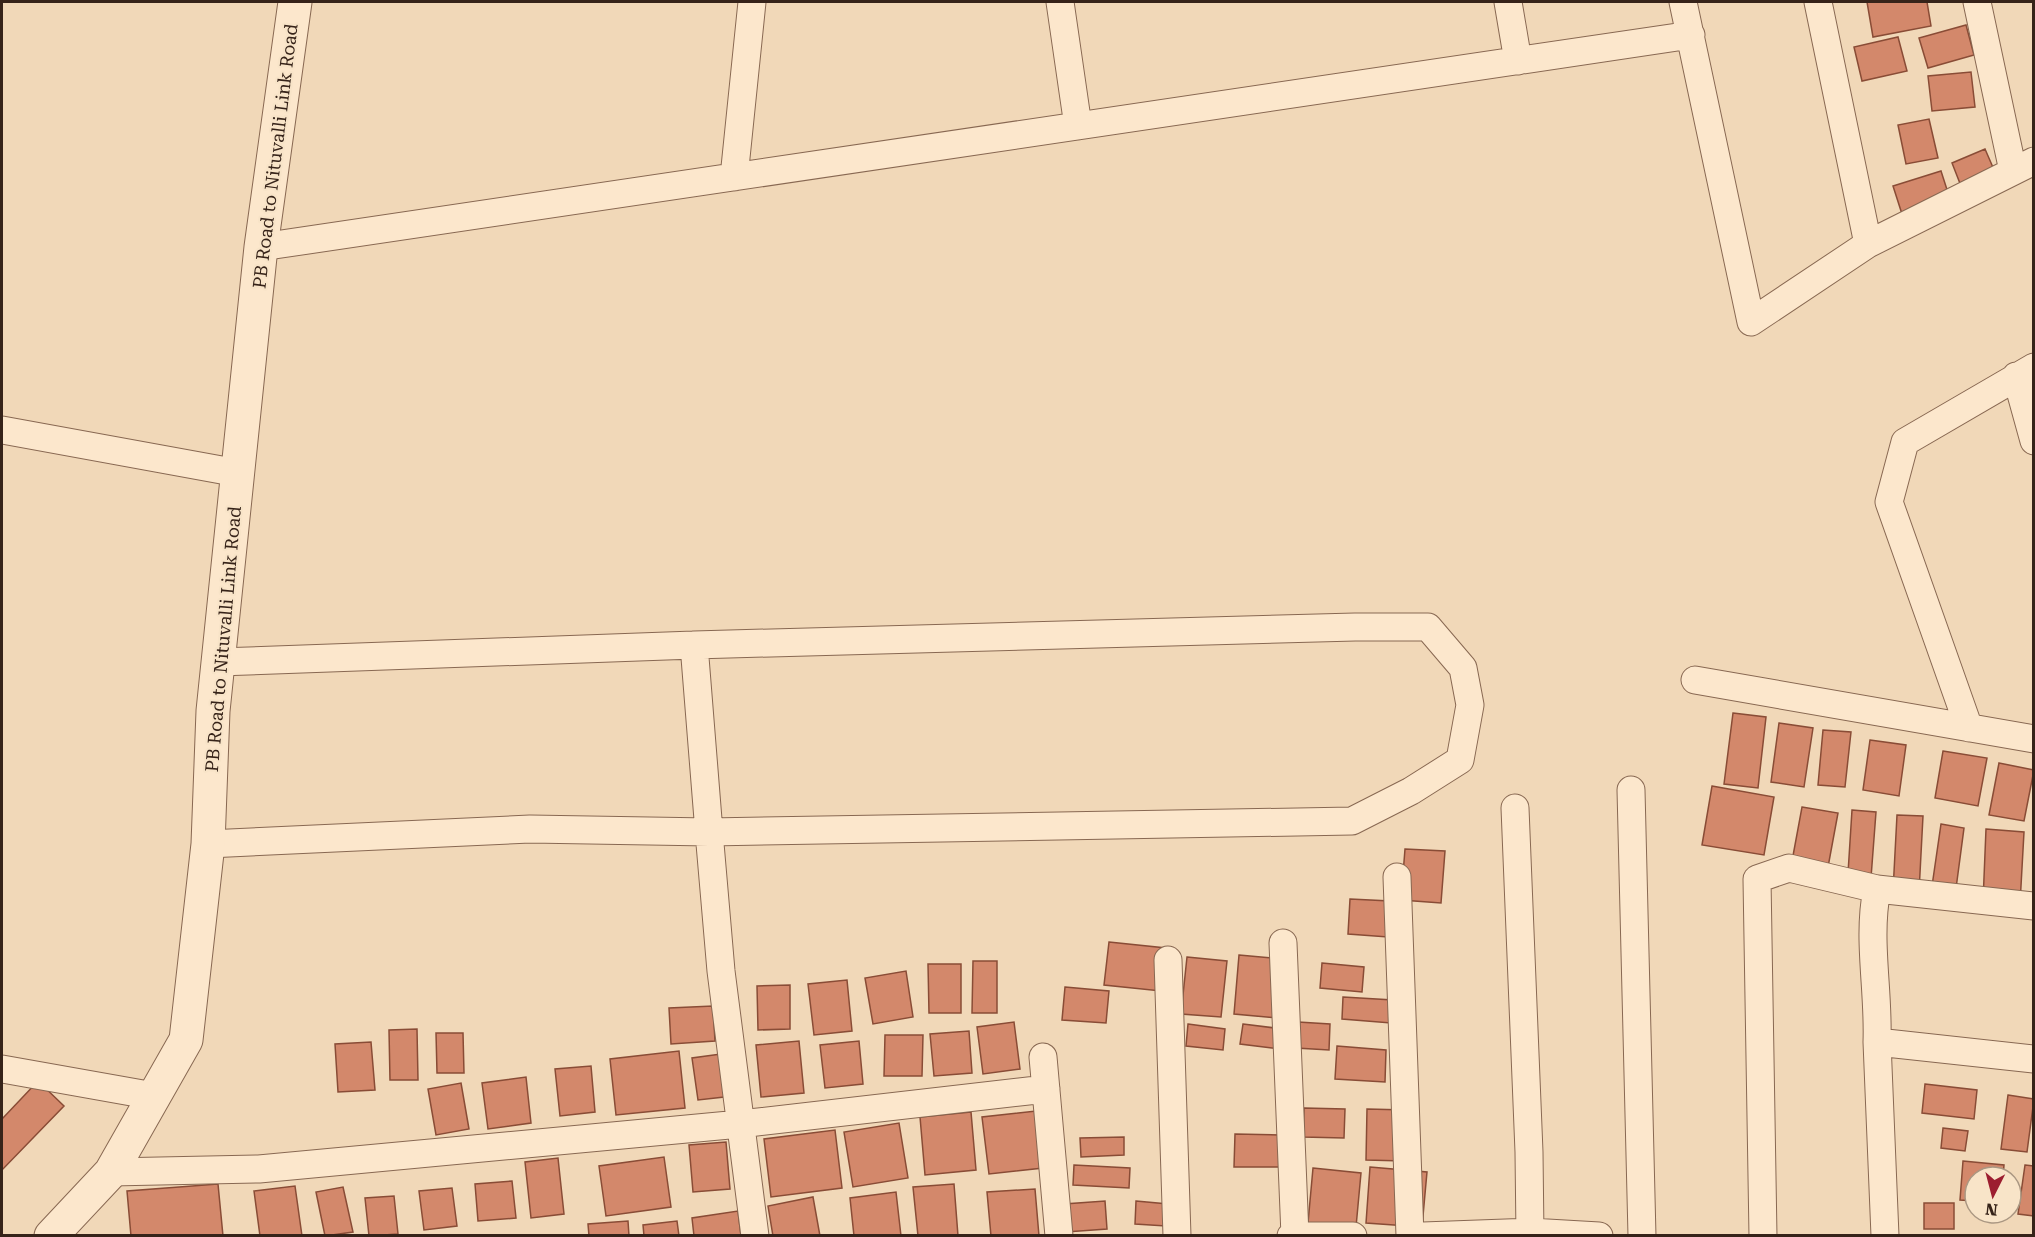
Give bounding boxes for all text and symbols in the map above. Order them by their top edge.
street label: PB Road to Nituvalli Link Road [248,22,302,290]
street label: PB Road to Nituvalli Link Road [201,505,245,773]
north arrow [1963,1165,2023,1225]
text: N [1984,1199,1999,1220]

